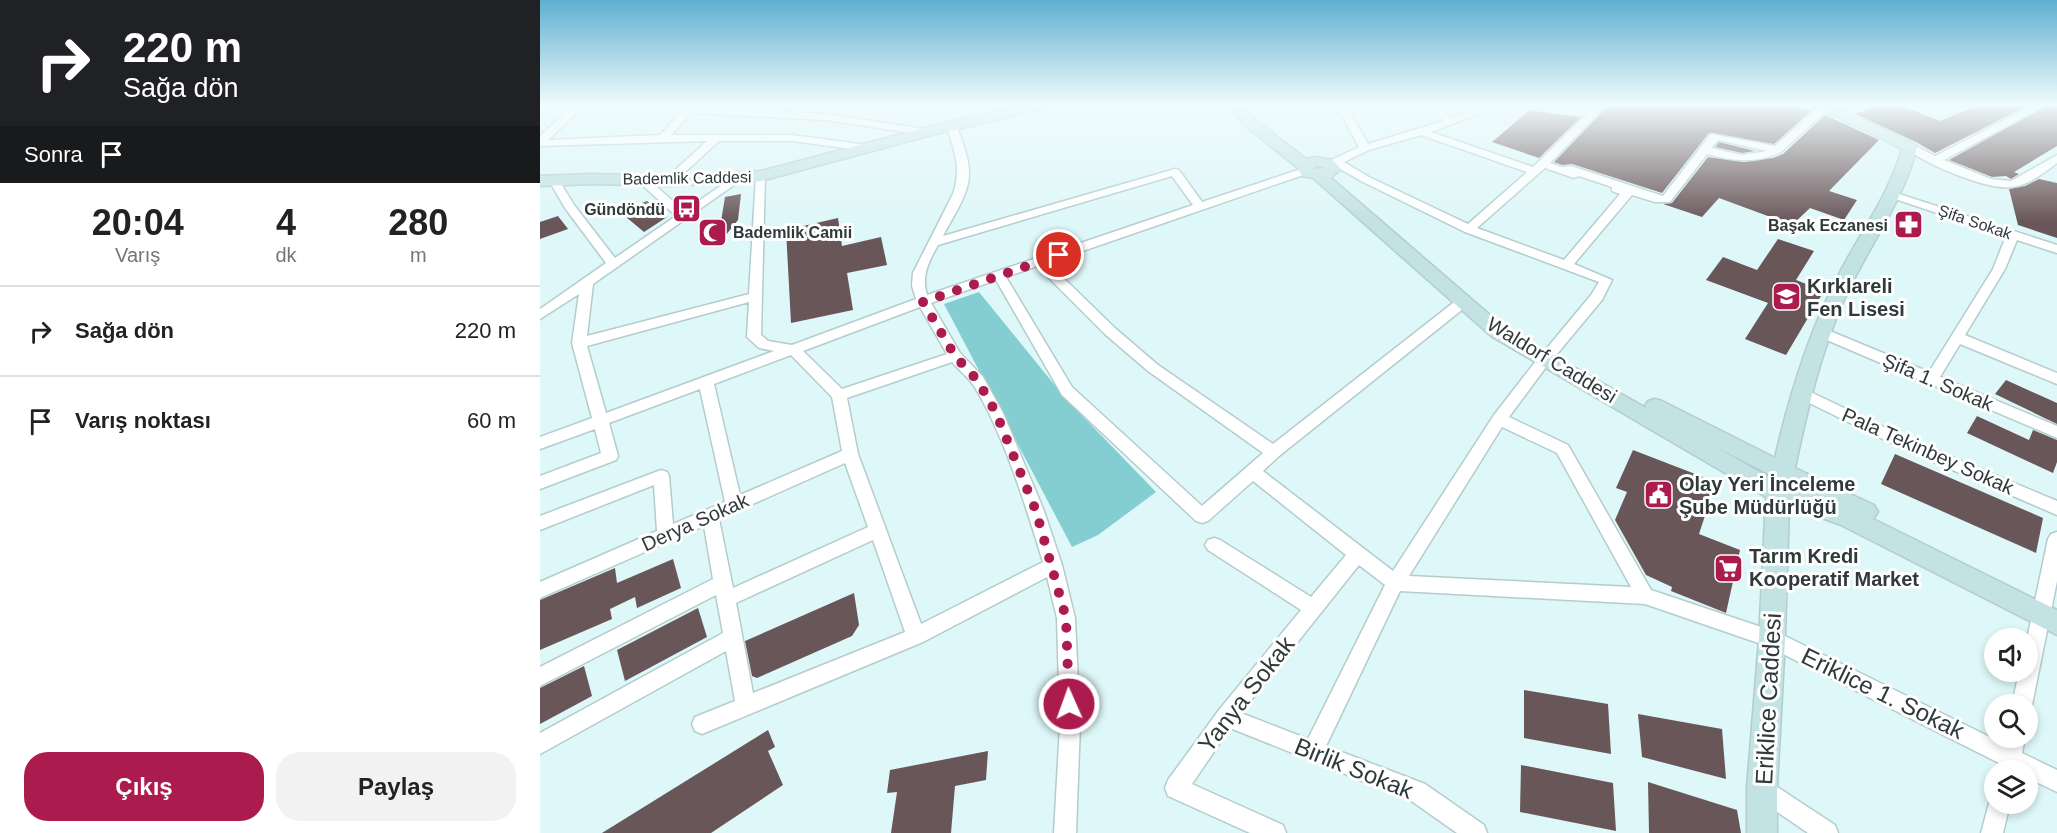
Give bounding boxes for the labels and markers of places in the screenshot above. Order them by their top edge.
bus stop icon: Gündöndü [670,193,702,225]
place label: Gündöndü [584,201,665,218]
pharmacy icon: Başak Eczanesi [1893,209,1925,241]
mosque icon: Bademlik Camii [696,216,728,248]
place label: Başak Eczanesi [1768,217,1888,234]
place label: Bademlik Camii [733,224,852,241]
pin [1033,229,1084,280]
place label: Kırklareli Fen Lisesi [1807,275,1905,320]
school or university icon: Kırklareli Fen Lisesi [1770,281,1802,313]
place label: Olay Yeri İnceleme Şube Müdürlüğü [1679,473,1855,518]
public building icon: Olay Yeri İnceleme Şube Müdürlüğü [1642,479,1674,511]
place label: Tarım Kredi Kooperatif Market [1749,545,1919,590]
supermarket icon: Tarım Kredi Kooperatif Market [1712,552,1744,584]

